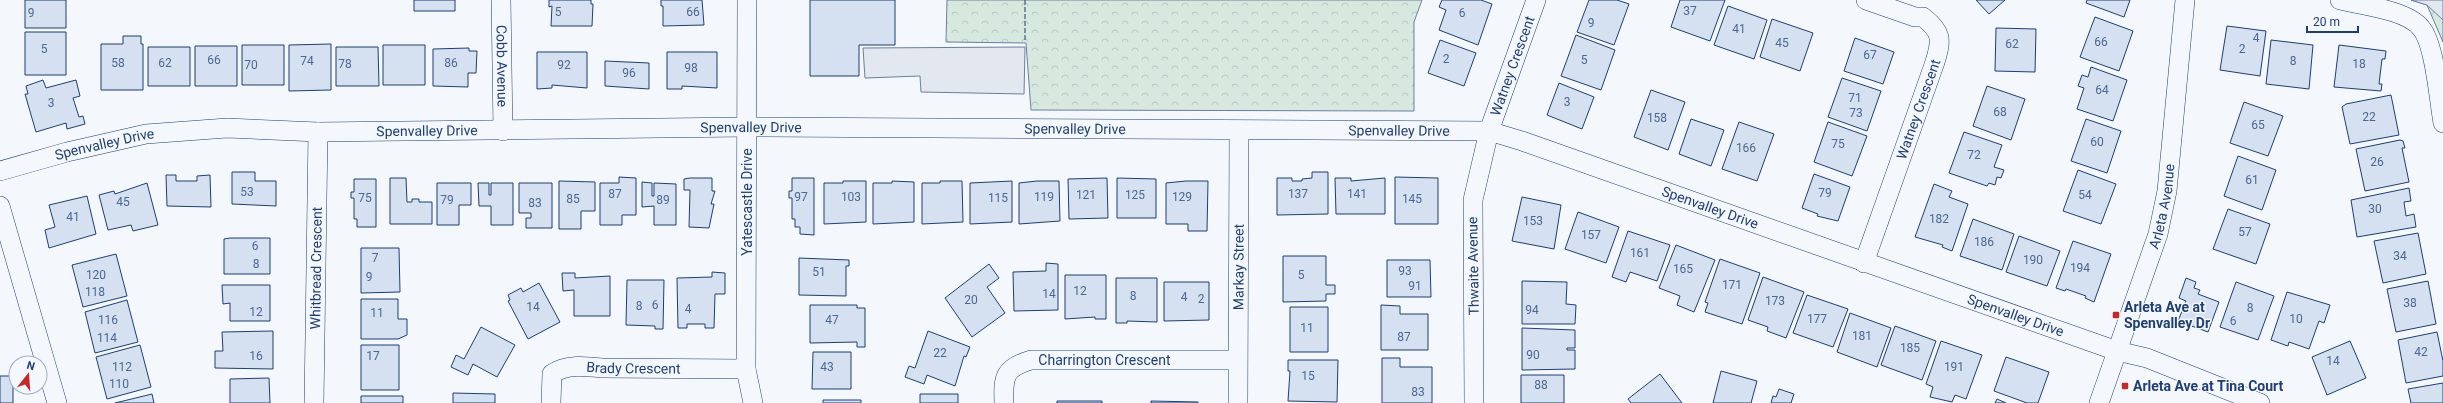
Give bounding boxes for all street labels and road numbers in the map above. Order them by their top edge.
street label: Watney Crescent [1487,13,1538,118]
street label: Cobb Avenue [493,25,511,107]
street label: Watney Crescent [1893,57,1943,162]
street label: Spenvalley Drive [700,119,802,136]
street label: Spenvalley Drive [1024,120,1126,137]
street label: Spenvalley Drive [376,122,478,139]
street label: Spenvalley Drive [1348,122,1450,139]
street label: Spenvalley Drive [53,125,155,163]
street label: Yatescastle Drive [739,148,755,256]
street label: Arleta Avenue [2145,163,2178,251]
street label: Spenvalley Drive [1660,183,1761,232]
street label: Whitbread Crescent [307,206,325,329]
street label: Thwaite Avenue [1464,216,1482,316]
street label: Markay Street [1230,223,1247,310]
street label: Spenvalley Drive [1965,291,2066,340]
street label: Charrington Crescent [1038,352,1171,368]
street label: Brady Crescent [586,358,681,377]

